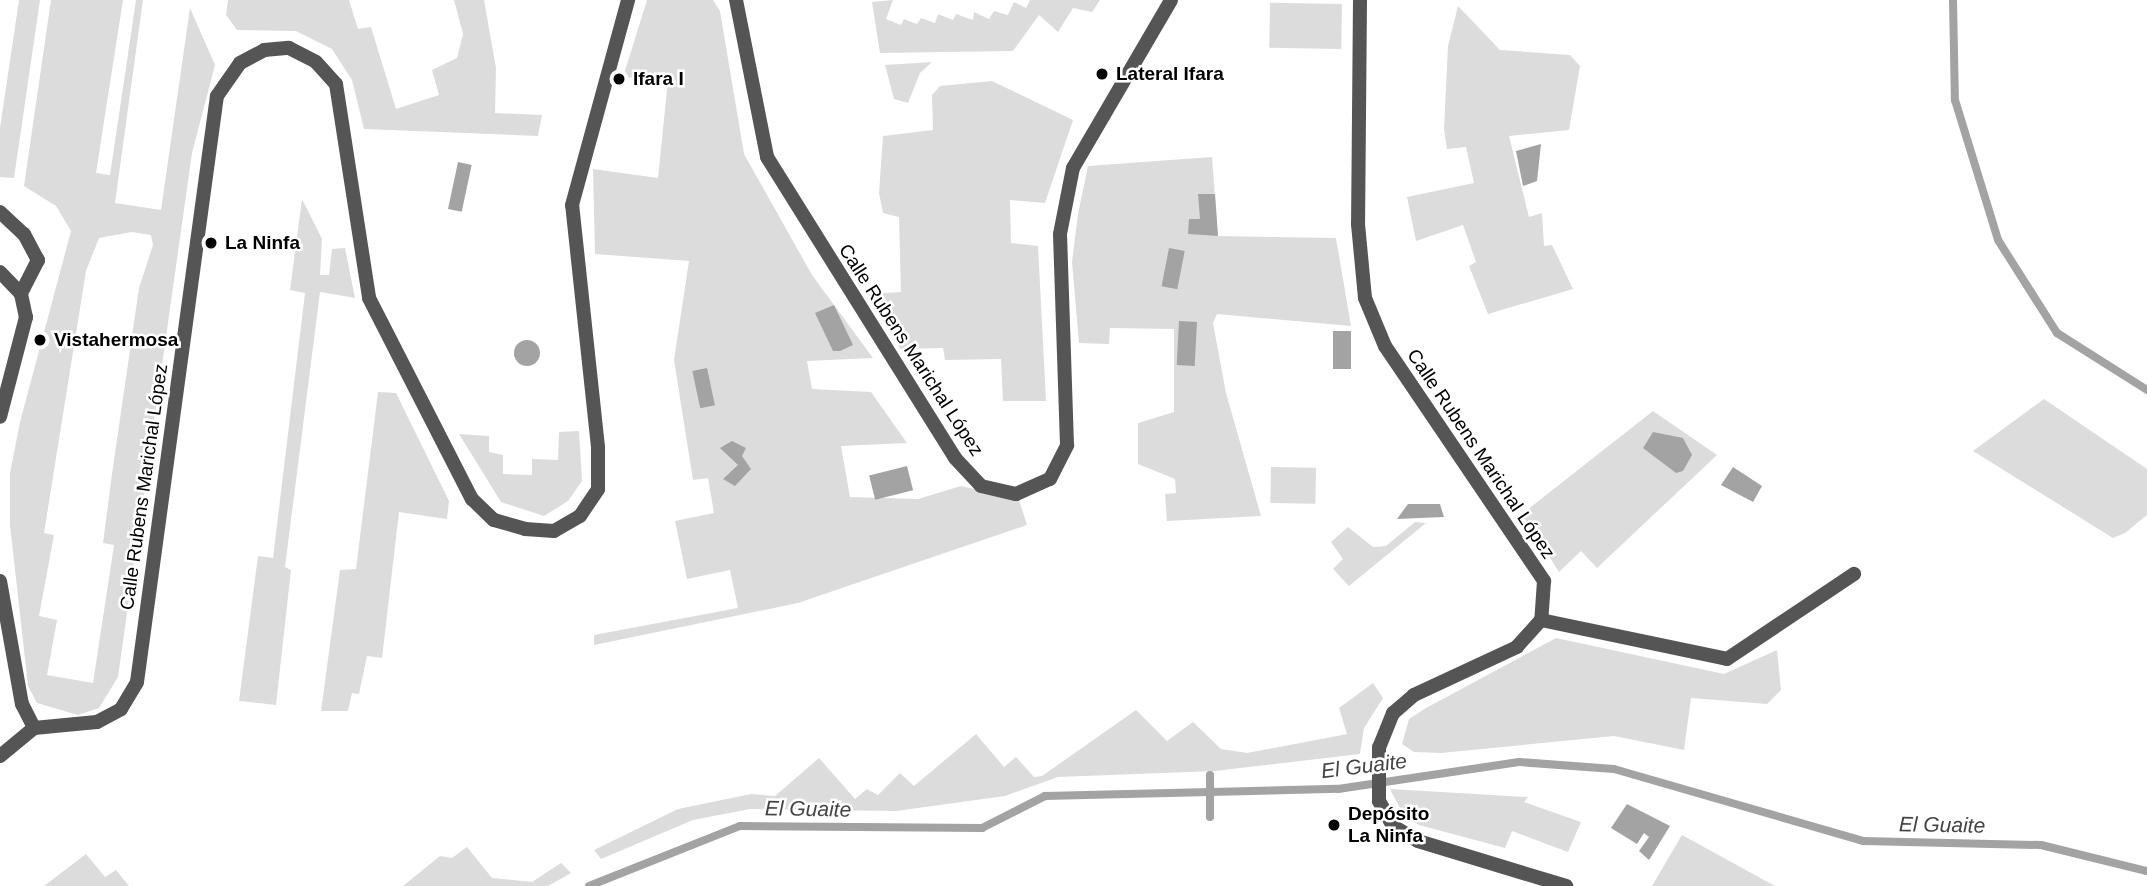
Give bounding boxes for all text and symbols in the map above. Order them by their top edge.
place label: Lateral Ifara [1116,63,1224,85]
marker: Lateral Ifara [1094,66,1110,82]
place label: Ifara I [633,68,684,90]
marker: Ifara I [611,71,627,87]
place label: La Ninfa [225,232,300,254]
marker: La Ninfa [203,235,219,251]
street label: Calle Rubens Marichal López [834,240,988,460]
place label: Vistahermosa [54,329,178,351]
marker: Vistahermosa [32,332,48,348]
street label: Calle Rubens Marichal López [1402,345,1560,563]
street label: Calle Rubens Marichal López [115,363,173,611]
water label: El Guaite [1320,748,1408,784]
water label: El Guaite [765,796,851,822]
place label: Depósito La Ninfa [1348,803,1429,847]
water label: El Guaite [1899,812,1985,838]
marker: Depósito La Ninfa [1326,817,1342,833]

